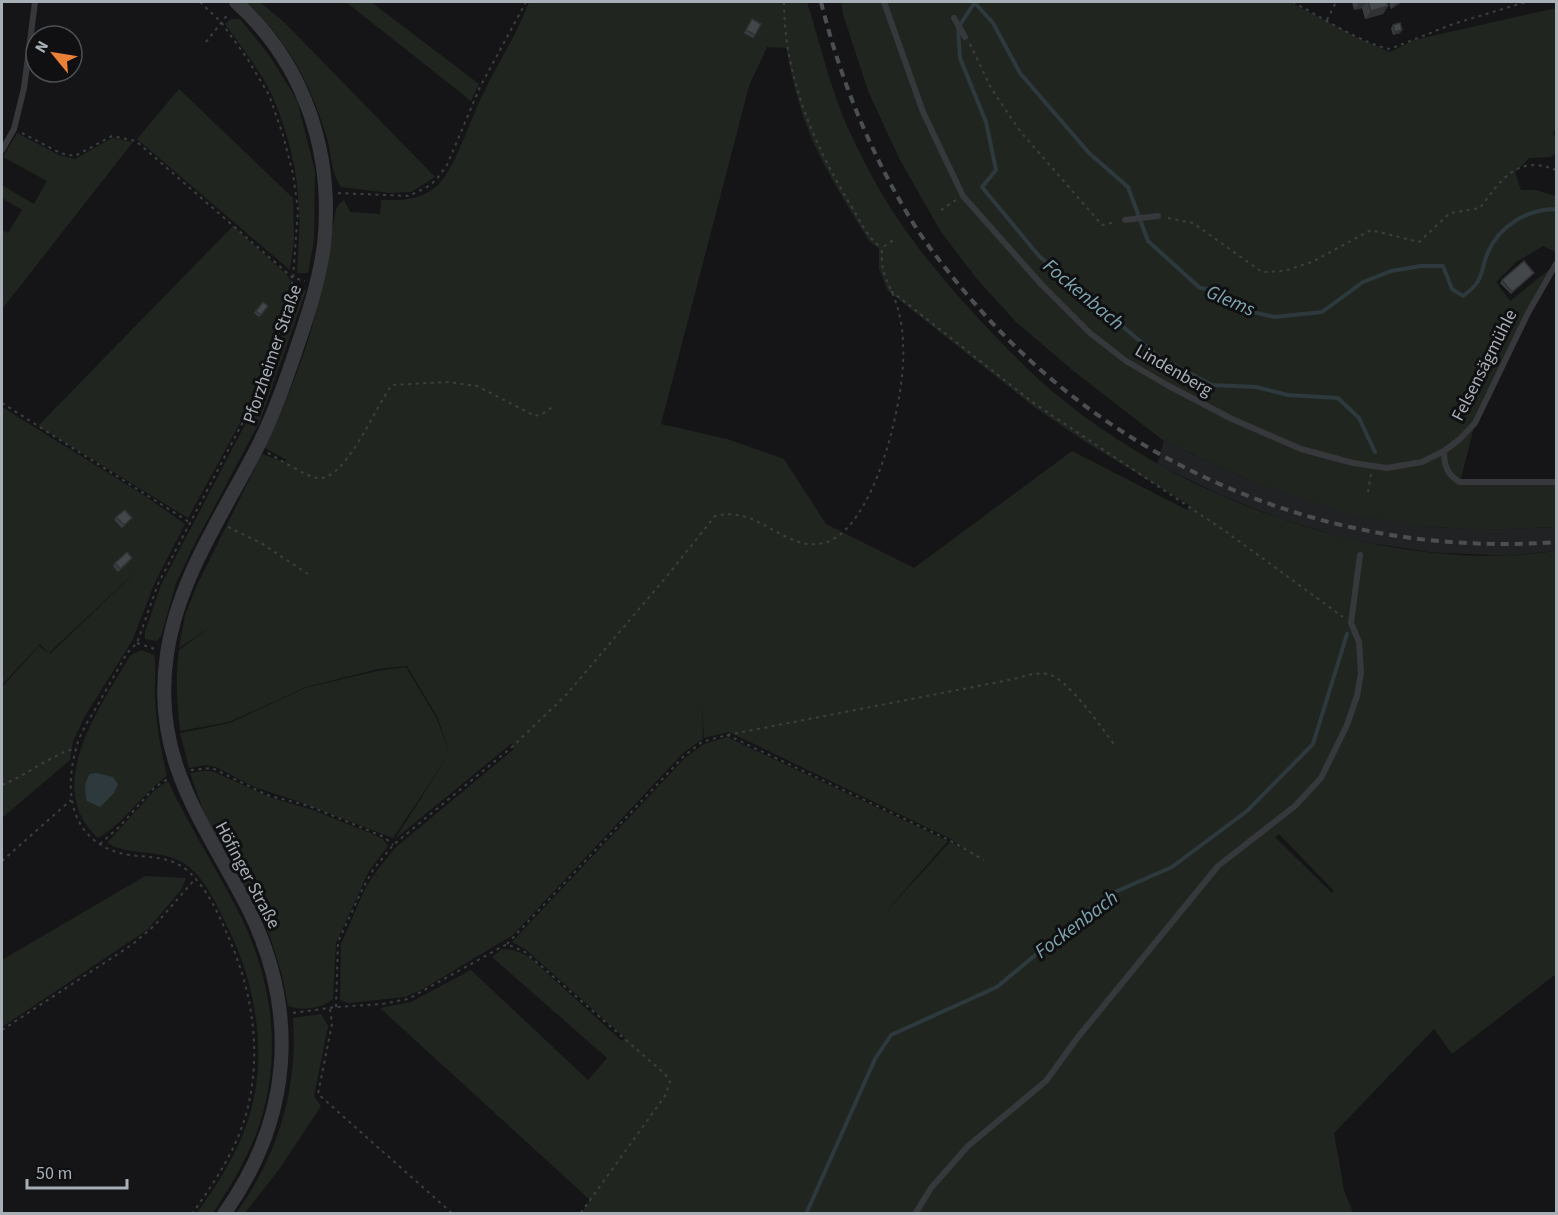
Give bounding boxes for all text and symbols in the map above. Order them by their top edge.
north arrow [24,24,84,84]
text: N [30,37,54,57]
water label: Fockenbach [1037,253,1130,337]
water label: Glems [1202,278,1259,324]
street label: Pforzheimer Straße [237,281,308,427]
street label: Felsensägmühle [1446,305,1523,425]
street label: Lindenberg [1130,338,1217,403]
street label: Höfinger Straße [209,817,286,933]
water label: Fockenbach [1029,884,1124,966]
scale bar [27,1152,128,1190]
text: 50 m [36,1161,72,1186]

